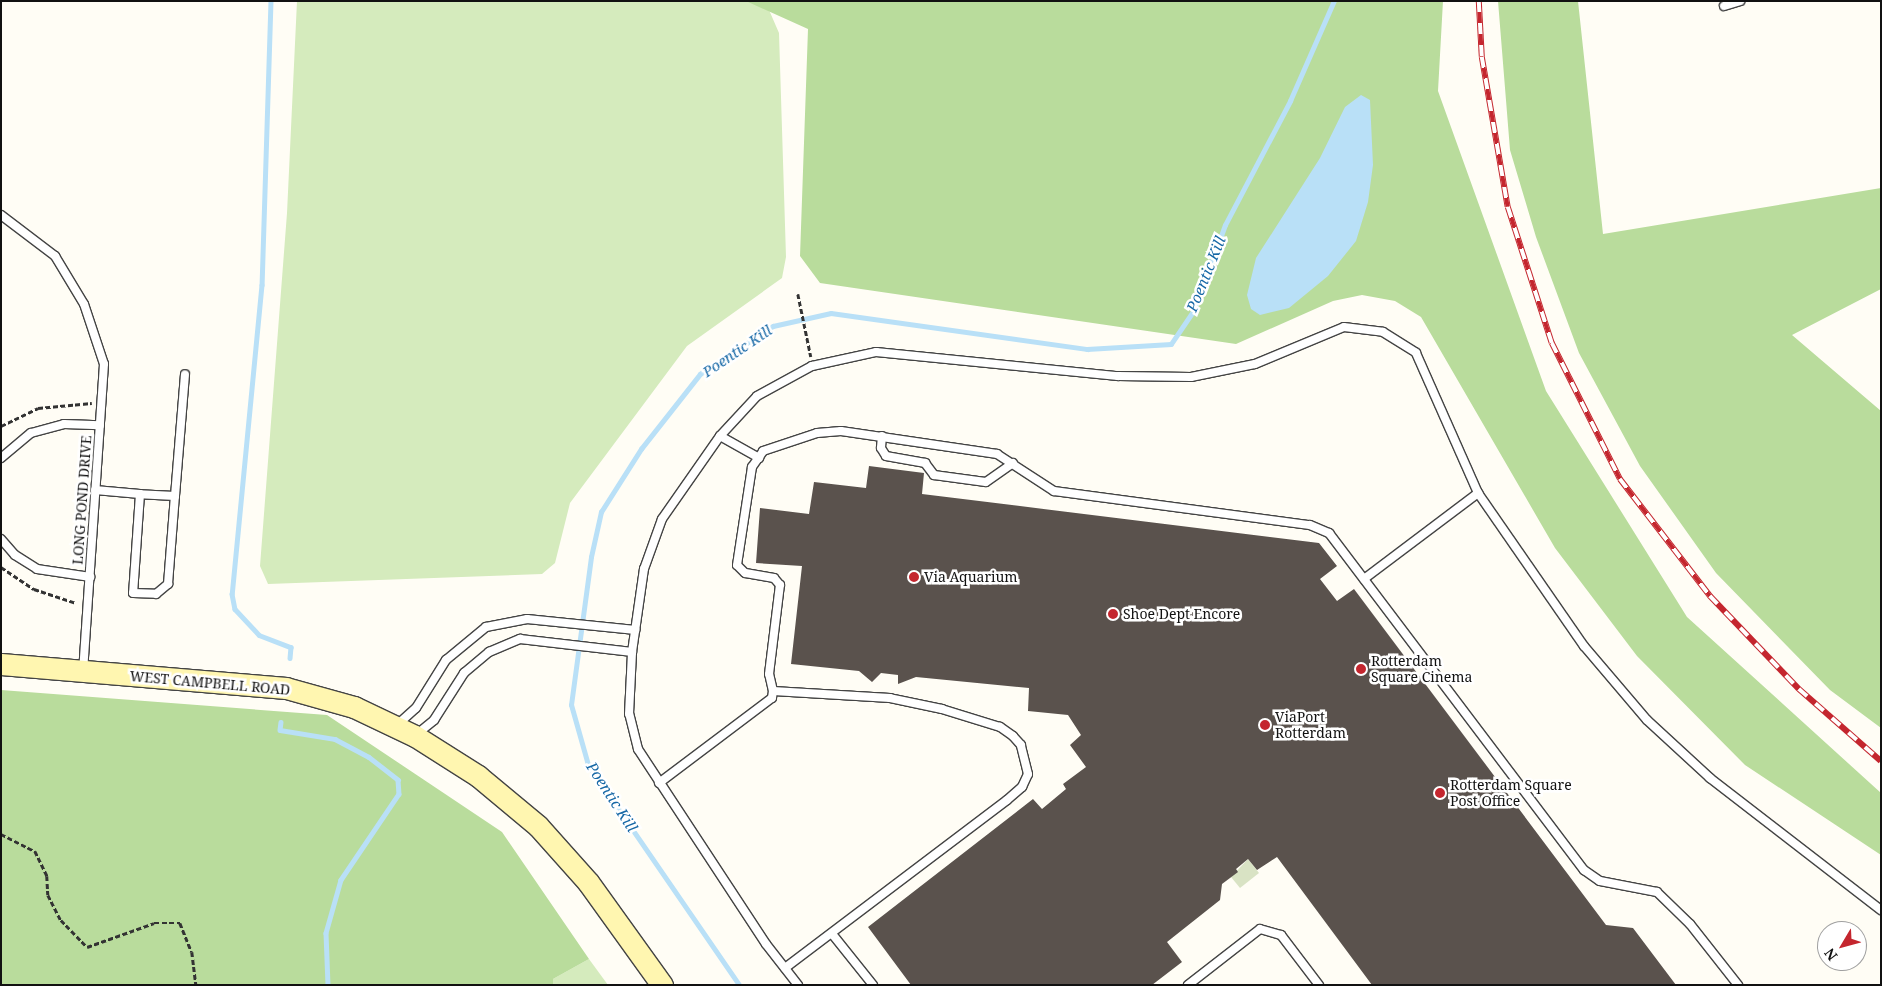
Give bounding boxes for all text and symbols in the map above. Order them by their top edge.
water label: Poentic Kill [1183,234,1229,314]
water label: Poentic Kill [699,321,775,381]
street label: LONG POND DRIVE [69,435,95,565]
place label: Via Aquarium [924,569,1018,585]
marker: Via Aquarium [908,571,920,583]
place label: Shoe Dept Encore [1123,606,1240,622]
marker: Shoe Dept Encore [1107,608,1119,620]
place label: Rotterdam Square Cinema [1371,653,1472,686]
marker: Rotterdam Square Cinema [1355,663,1367,675]
street label: WEST CAMPBELL ROAD [129,668,291,698]
place label: ViaPort Rotterdam [1275,709,1346,742]
marker: ViaPort Rotterdam [1259,719,1271,731]
water label: Poentic Kill [583,759,641,835]
place label: Rotterdam Square Post Office [1450,777,1572,810]
marker: Rotterdam Square Post Office [1434,787,1446,799]
north arrow [1817,921,1867,971]
text: N [1820,945,1841,965]

